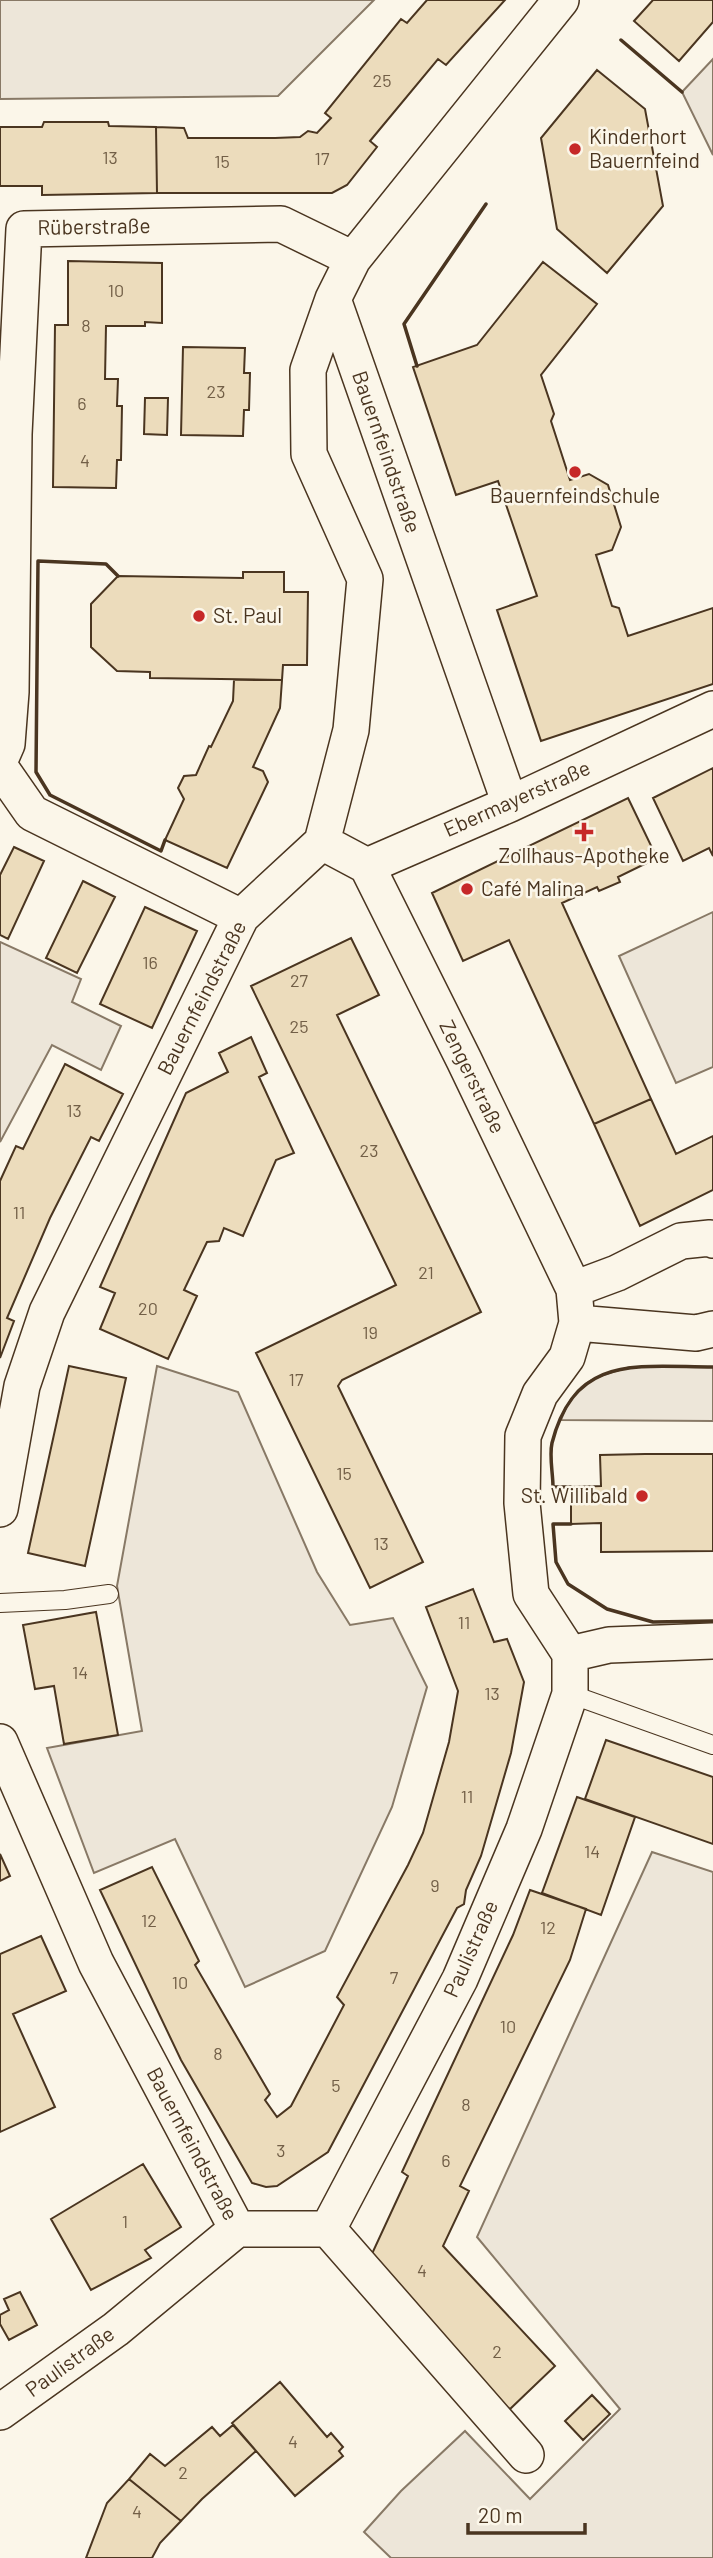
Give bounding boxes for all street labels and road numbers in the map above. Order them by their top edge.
street label: Rüberstraße [37,212,151,239]
street label: Bauernfeindstraße [348,367,427,536]
street label: Ebermayerstraße [439,754,594,841]
street label: Bauernfeindstraße [151,916,250,1079]
street label: Zengerstraße [435,1016,512,1137]
street label: Paulistraße [437,1896,502,2001]
street label: Bauernfeindstraße [142,2062,244,2224]
street label: Paulistraße [20,2320,118,2401]

